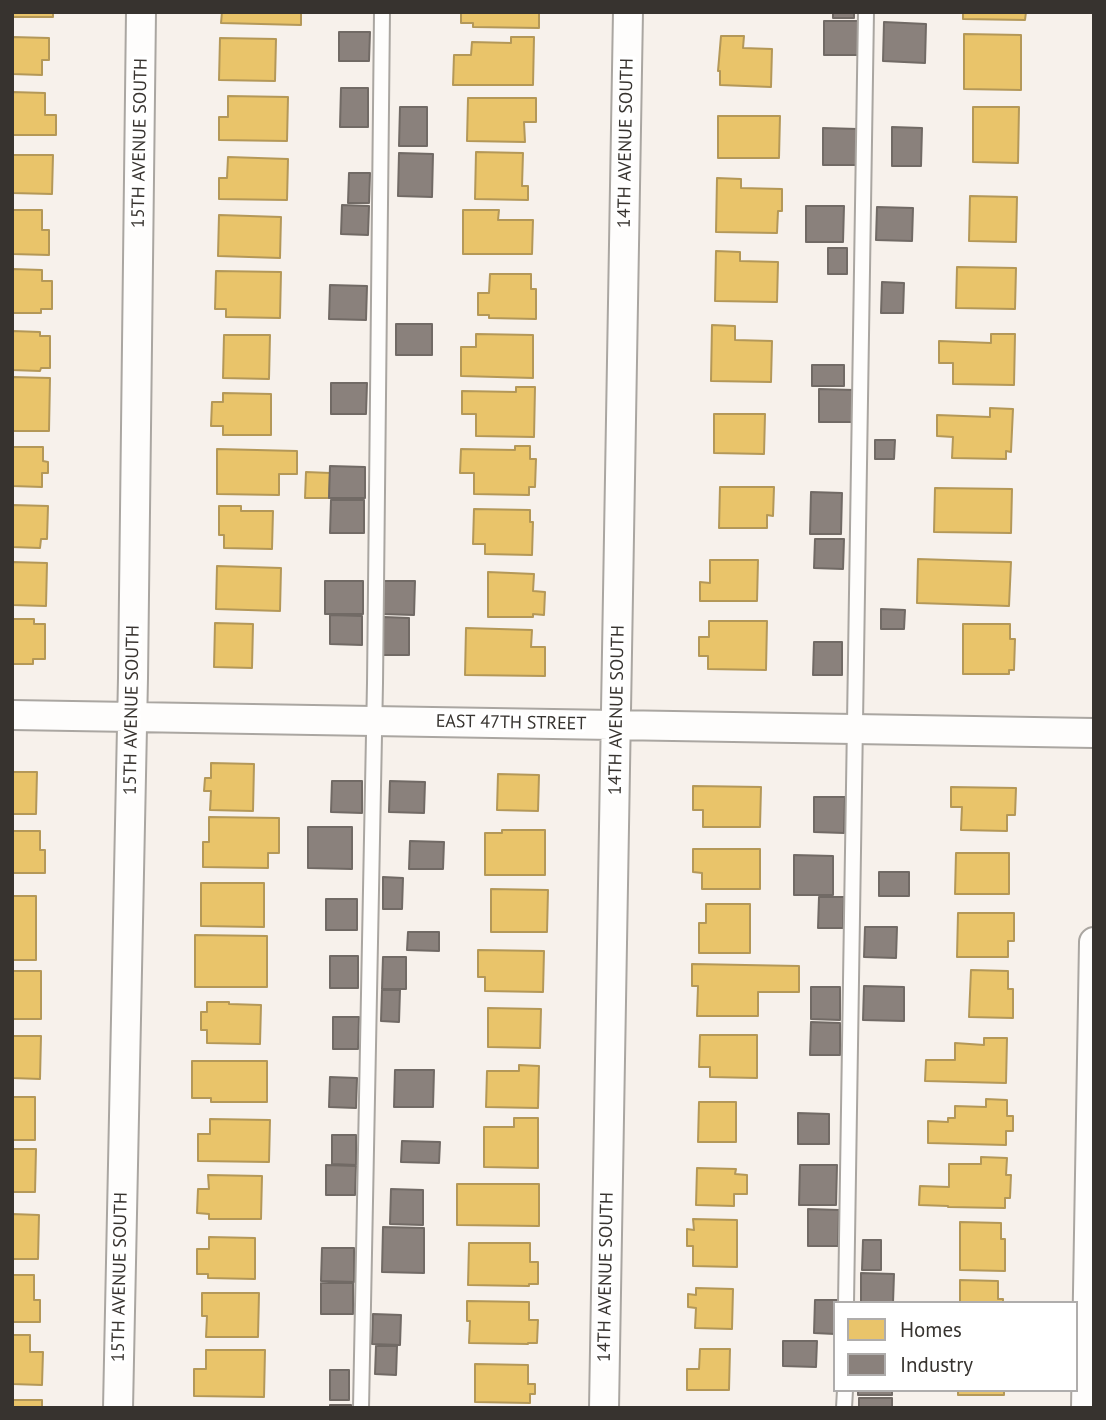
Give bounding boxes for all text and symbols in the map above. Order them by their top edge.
street label: 15TH AVENUE SOUTH [128,58,152,228]
street label: 14TH AVENUE SOUTH [614,58,638,228]
street label: 15TH AVENUE SOUTH [120,625,144,795]
street label: 14TH AVENUE SOUTH [605,625,629,795]
street label: EAST 47TH STREET [436,711,586,735]
street label: 15TH AVENUE SOUTH [108,1192,132,1362]
street label: 14TH AVENUE SOUTH [594,1192,618,1362]
legend [833,1301,1078,1392]
text: Homes [900,1316,962,1343]
text: Industry [900,1351,973,1378]

